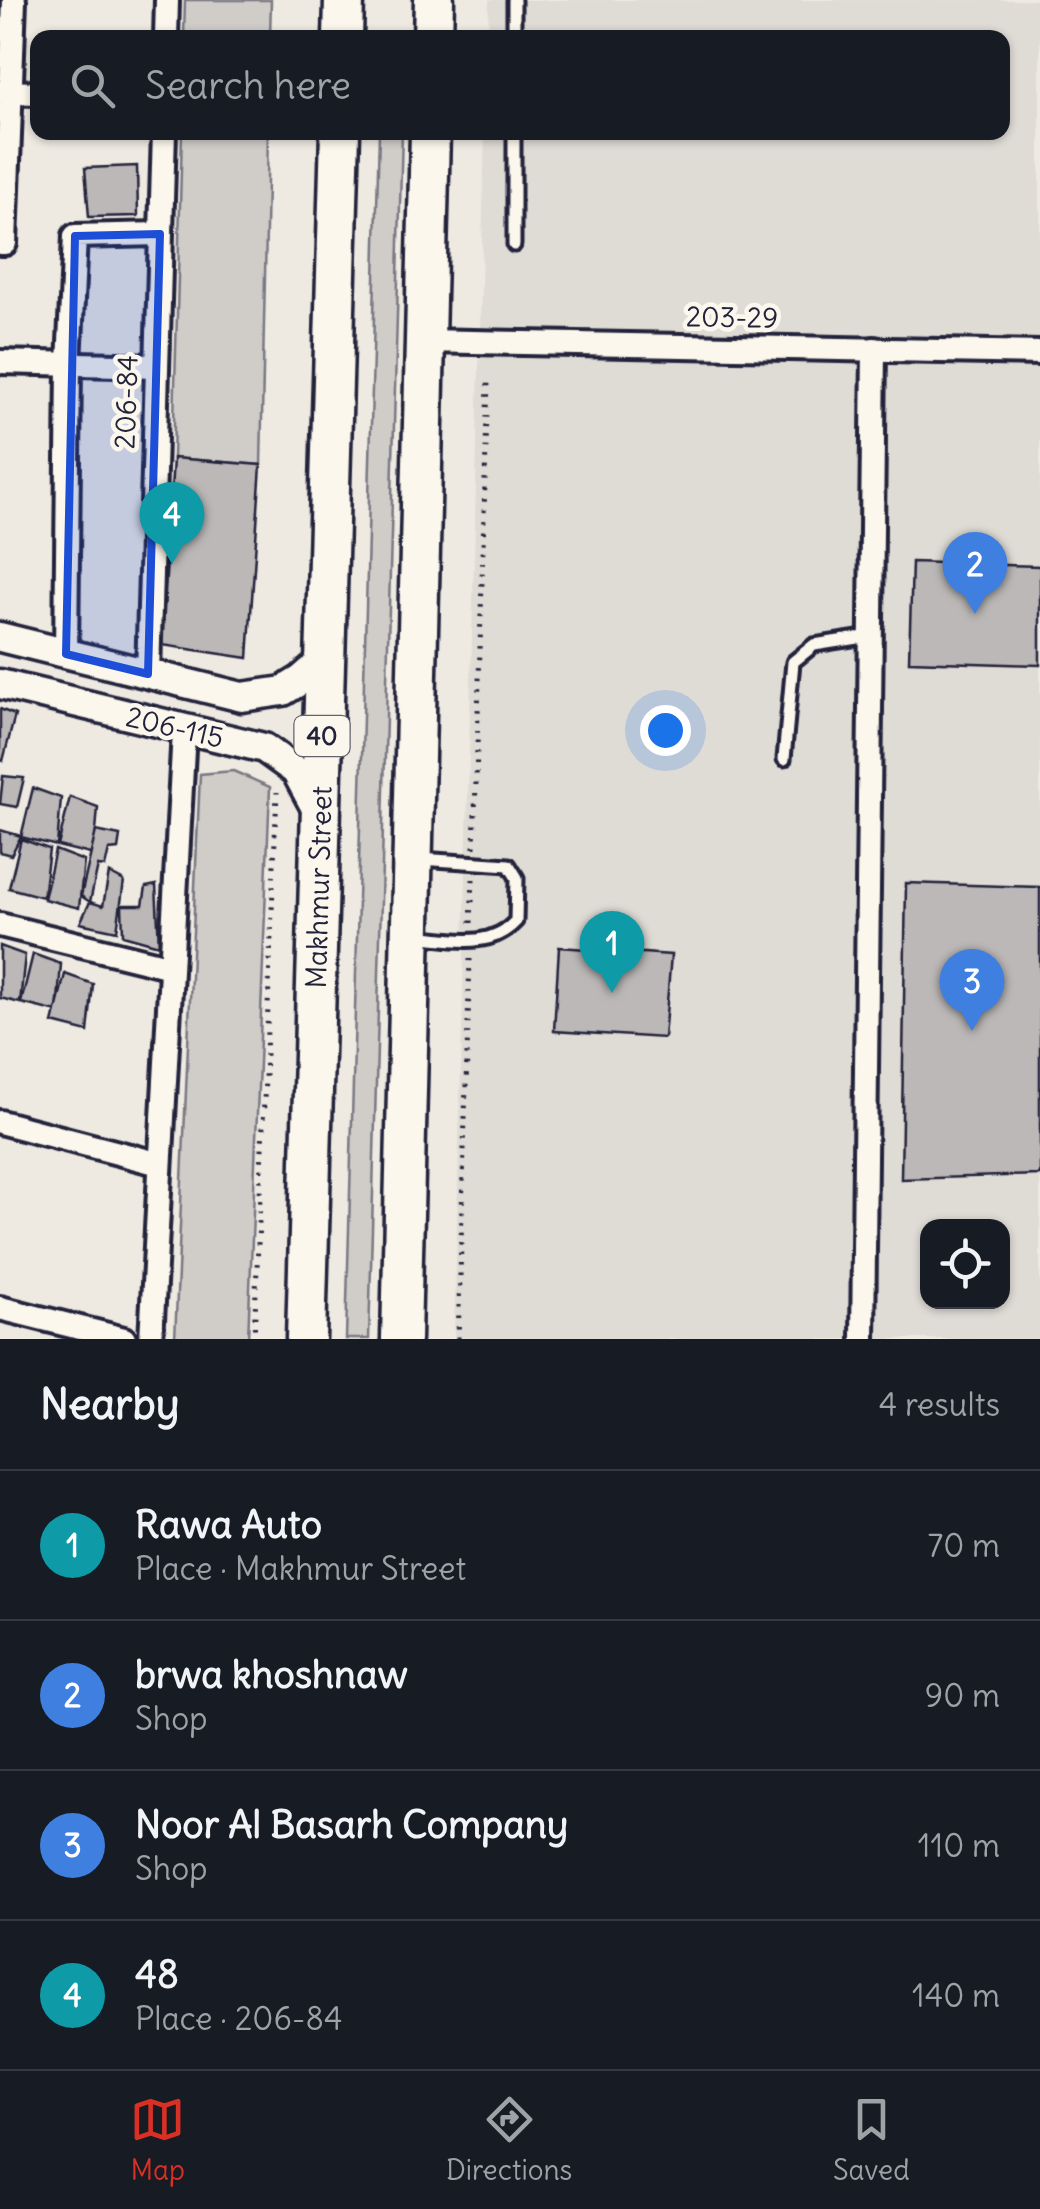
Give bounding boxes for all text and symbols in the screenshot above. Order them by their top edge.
search box [30,30,1010,140]
icon: search [65,58,120,113]
text: Search here [145,62,351,109]
street label: 203-29 [686,298,778,336]
street label: 206-84 [106,354,146,450]
pin: 4 [140,482,204,564]
pin: 2 [942,532,1008,614]
street label: 206-115 [123,698,227,756]
your location [640,705,691,756]
road number: 40 [294,716,350,756]
street label: Makhmur Street [298,785,340,989]
pin: 1 [580,910,644,993]
pin: 3 [940,948,1004,1031]
map controls [920,1219,1010,1309]
button: locate [920,1219,1010,1309]
text: Nearby [40,1378,179,1430]
text: 4 results [879,1384,1000,1425]
text: Rawa Auto [135,1501,322,1548]
text: 1 [66,1525,79,1566]
text: 70 m [928,1525,1000,1566]
text: Place · Makhmur Street [135,1548,466,1589]
text: brwa khoshnaw [135,1651,408,1698]
text: 2 [64,1675,81,1716]
text: 90 m [925,1675,1000,1716]
text: Shop [135,1698,207,1739]
text: Noor Al Basarh Company [135,1801,568,1848]
text: 3 [63,1825,82,1866]
text: 110 m [918,1825,1000,1866]
text: Shop [135,1848,207,1889]
text: 48 [135,1951,179,1998]
text: 4 [63,1975,82,2016]
text: 140 m [912,1975,1000,2016]
text: Place · 206-84 [135,1998,343,2039]
tab: Map [130,2092,185,2188]
tab: Directions [446,2092,572,2188]
tab: Saved [833,2092,910,2188]

